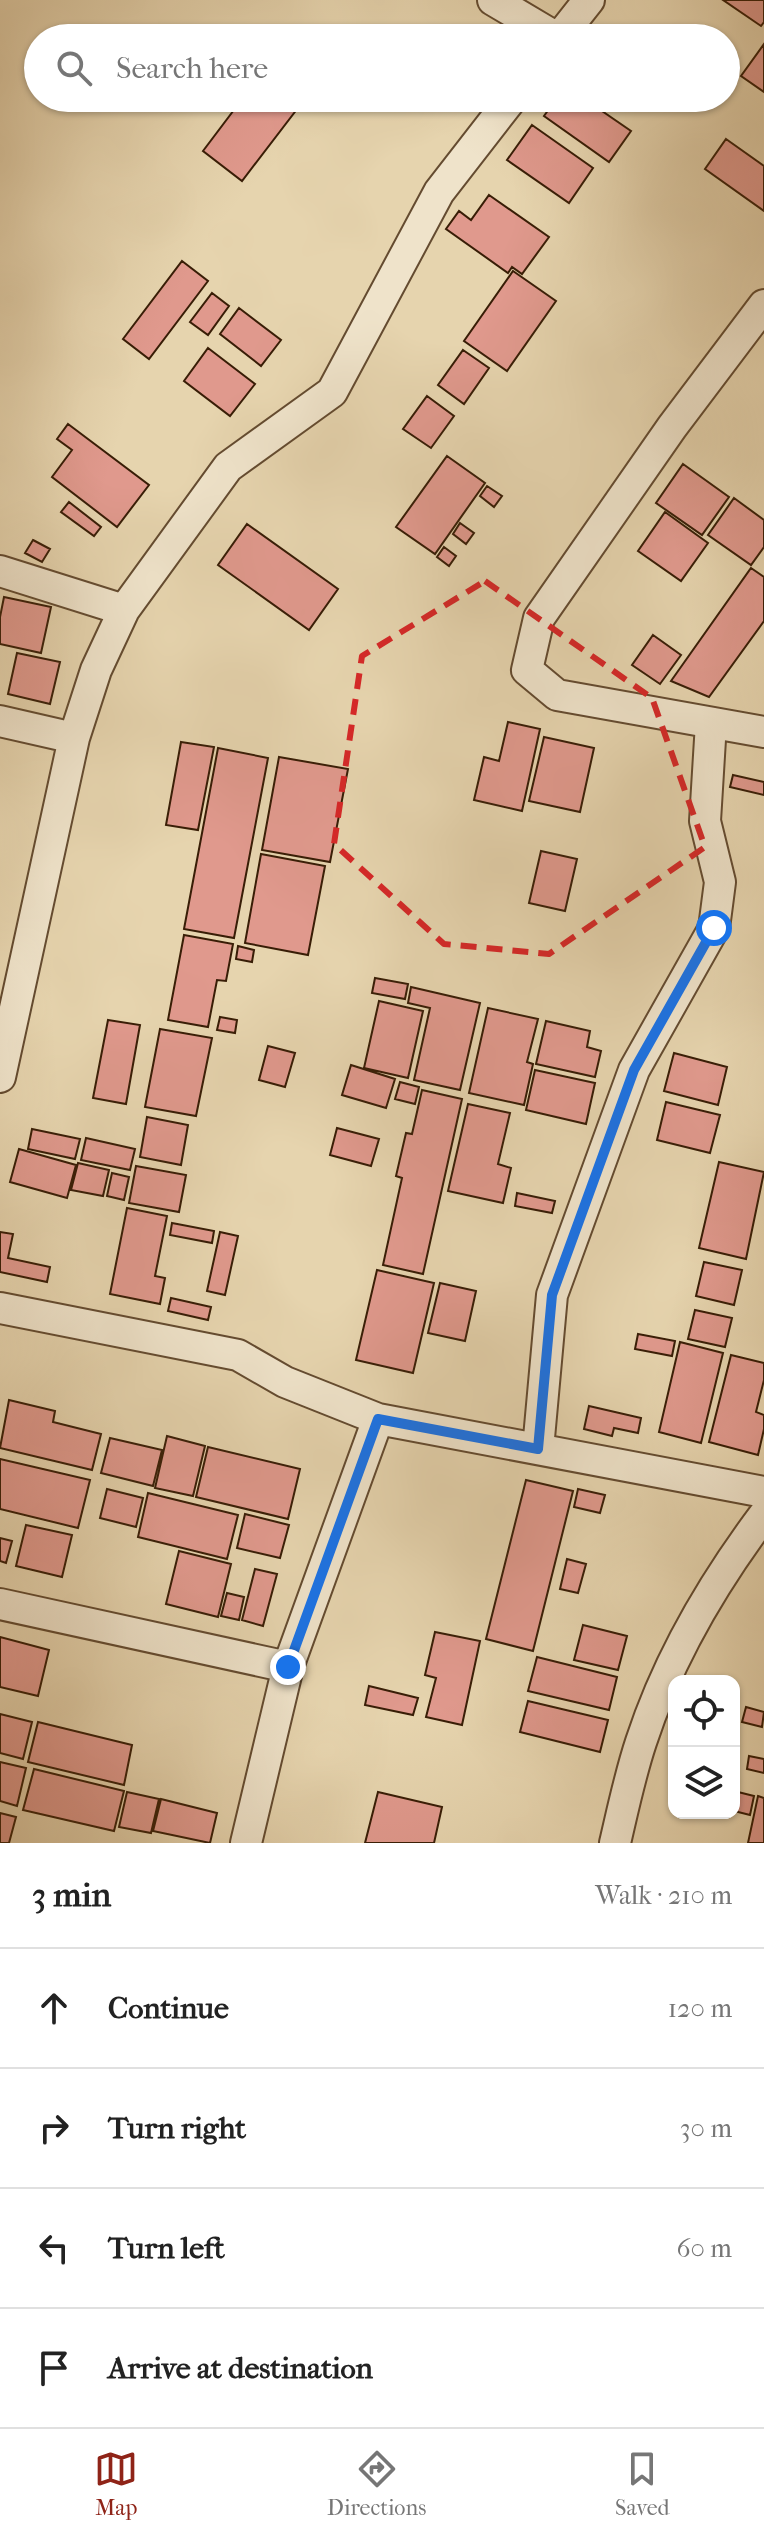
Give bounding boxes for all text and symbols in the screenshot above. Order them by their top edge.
search box [24,24,740,112]
icon: search [52,46,96,90]
text: Search here [116,51,268,86]
route start [696,910,732,946]
route end [270,1649,306,1685]
map controls [668,1675,740,1819]
button: locate [668,1675,740,1747]
button: layers [668,1747,740,1819]
text: 3 min [32,1875,111,1915]
text: Walk · 210 m [595,1880,732,1911]
icon: ahead [32,1986,76,2030]
text: Continue [108,1991,229,2026]
text: 120 m [668,1993,732,2024]
icon: right [32,2106,76,2150]
text: Turn right [108,2111,246,2146]
text: 30 m [680,2113,732,2144]
icon: left [32,2226,76,2270]
text: Turn left [108,2231,225,2266]
text: 60 m [676,2233,732,2264]
icon: arrive [32,2346,76,2390]
text: Arrive at destination [108,2351,373,2386]
tab: Map [94,2447,138,2521]
tab: Directions [327,2447,426,2521]
tab: Saved [615,2447,670,2521]

